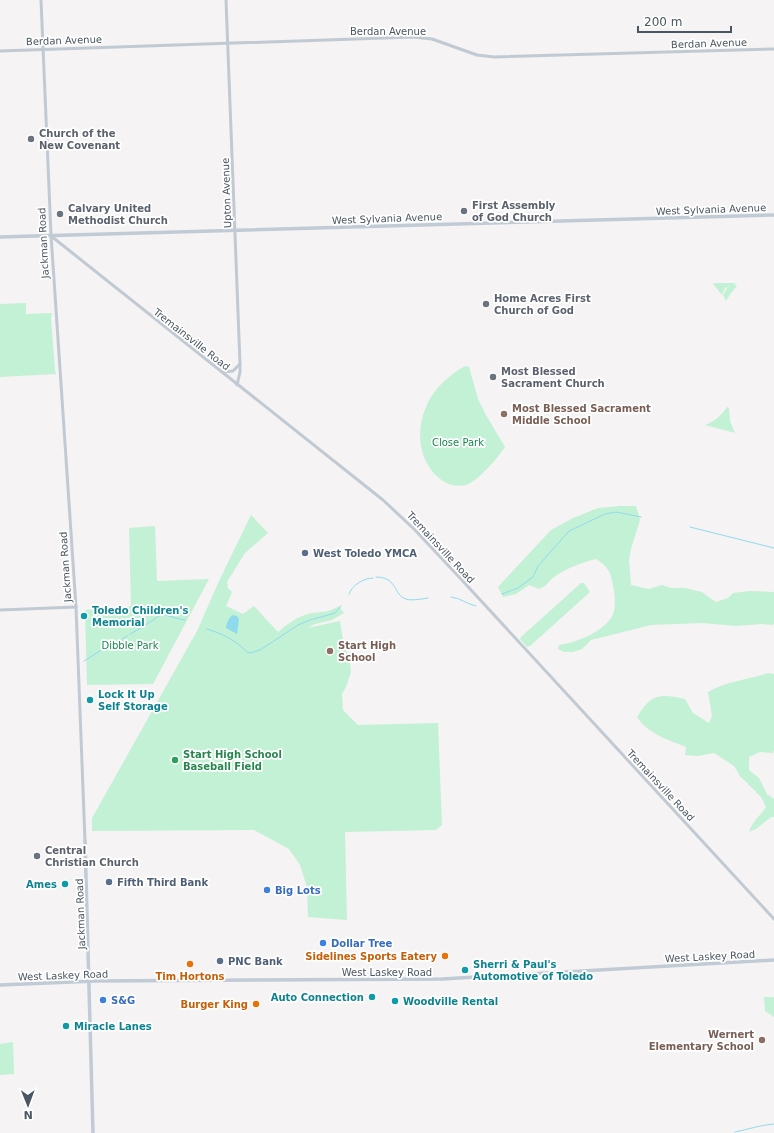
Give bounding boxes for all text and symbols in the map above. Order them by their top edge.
scale bar [638,8,731,34]
text: 200 m [644,15,682,29]
street label: Berdan Avenue [350,26,426,37]
street label: Berdan Avenue [26,34,102,47]
street label: Berdan Avenue [671,37,747,50]
place label: Church of the New Covenant [39,128,120,151]
marker: Church of the New Covenant [26,134,36,144]
street label: Upton Avenue [220,158,233,228]
place label: First Assembly of God Church [472,200,556,223]
street label: West Sylvania Avenue [656,202,766,217]
place label: Calvary United Methodist Church [68,203,168,226]
marker: First Assembly of God Church [459,206,469,216]
street label: Jackman Road [36,207,51,280]
marker: Calvary United Methodist Church [55,209,65,219]
street label: West Sylvania Avenue [332,211,442,226]
place label: Home Acres First Church of God [494,293,591,316]
marker: Home Acres First Church of God [481,299,491,309]
street label: Tremainsville Road [151,306,232,373]
place label: Most Blessed Sacrament Church [501,366,605,389]
marker: Most Blessed Sacrament Church [488,372,498,382]
place label: Most Blessed Sacrament Middle School [512,403,651,426]
marker: Most Blessed Sacrament Middle School [499,409,509,419]
park label: Close Park [432,437,484,448]
street label: Tremainsville Road [404,509,477,585]
street label: Jackman Road [58,531,74,604]
marker: West Toledo YMCA [300,548,310,558]
place label: West Toledo YMCA [313,548,417,559]
place label: Toledo Children's Memorial [92,605,188,628]
marker: Toledo Children's Memorial [79,611,89,621]
park label: Dibble Park [102,640,159,651]
place label: Start High School [338,640,396,663]
marker: Start High School [325,646,335,656]
place label: Lock It Up Self Storage [98,689,168,712]
marker: Lock It Up Self Storage [85,695,95,705]
street label: Tremainsville Road [624,747,697,823]
place label: Start High School Baseball Field [183,749,282,772]
marker: Start High School Baseball Field [170,755,180,765]
place label: Central Christian Church [45,845,139,868]
marker: Central Christian Church [32,851,42,861]
marker: Fifth Third Bank [104,877,114,887]
place label: Fifth Third Bank [117,877,208,888]
street label: Jackman Road [74,878,87,951]
place label: Ames [26,879,57,890]
marker: Ames [60,879,70,889]
marker: Big Lots [262,885,272,895]
place label: Big Lots [275,885,321,896]
marker: Dollar Tree [318,938,328,948]
place label: Dollar Tree [331,938,393,949]
street label: West Laskey Road [665,949,755,964]
place label: Sidelines Sports Eatery [305,951,437,962]
marker: Sidelines Sports Eatery [440,951,450,961]
marker: PNC Bank [215,956,225,966]
place label: PNC Bank [228,956,283,967]
marker: Tim Hortons [185,959,195,969]
place label: Sherri & Paul's Automotive of Toledo [473,959,593,982]
marker: Sherri & Paul's Automotive of Toledo [460,965,470,975]
street label: West Laskey Road [342,967,432,978]
street label: West Laskey Road [18,968,108,983]
place label: Tim Hortons [155,971,225,982]
place label: Auto Connection [271,992,364,1003]
marker: Auto Connection [367,992,377,1002]
marker: S&G [98,995,108,1005]
place label: S&G [111,995,135,1006]
marker: Woodville Rental [390,996,400,1006]
place label: Woodville Rental [403,996,498,1007]
place label: Burger King [181,999,248,1010]
marker: Burger King [251,999,261,1009]
marker: Miracle Lanes [61,1021,71,1031]
place label: Miracle Lanes [74,1021,152,1032]
place label: Wernert Elementary School [649,1029,754,1052]
marker: Wernert Elementary School [757,1035,767,1045]
north arrow [8,1085,48,1125]
text: N [23,1108,33,1121]

